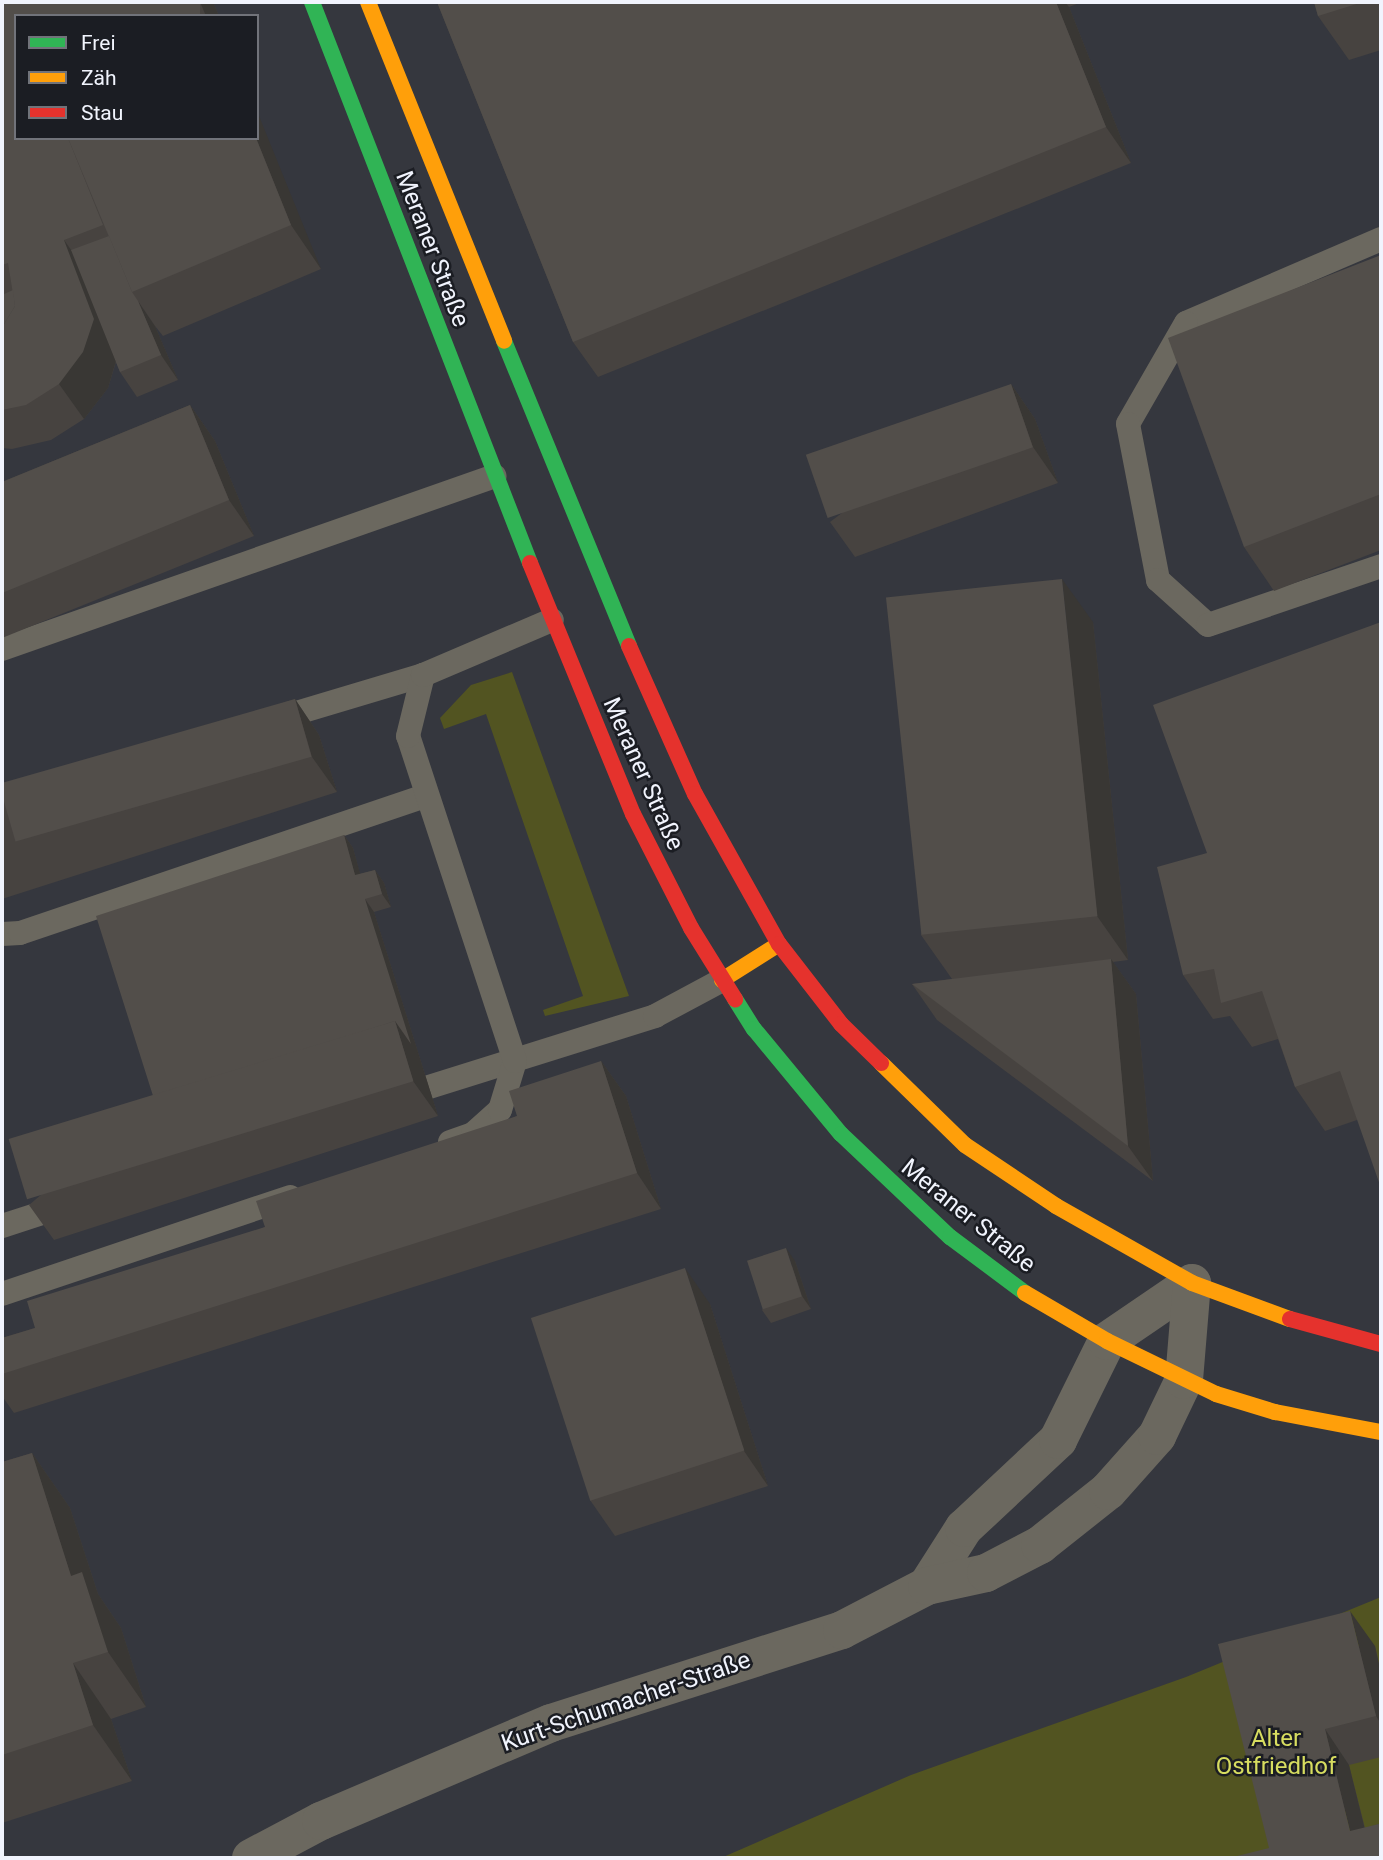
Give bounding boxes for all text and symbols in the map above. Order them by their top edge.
legend [14,14,259,140]
text: Frei [81,31,116,55]
text: Zäh [81,66,117,90]
text: Stau [81,101,123,125]
street label: Meraner Straße [389,167,475,331]
street label: Meraner Straße [596,693,690,855]
street label: Meraner Straße [895,1153,1041,1279]
street label: Kurt-Schumacher-Straße [498,1646,754,1758]
park label: Alter Ostfriedhof [1216,1725,1336,1781]

